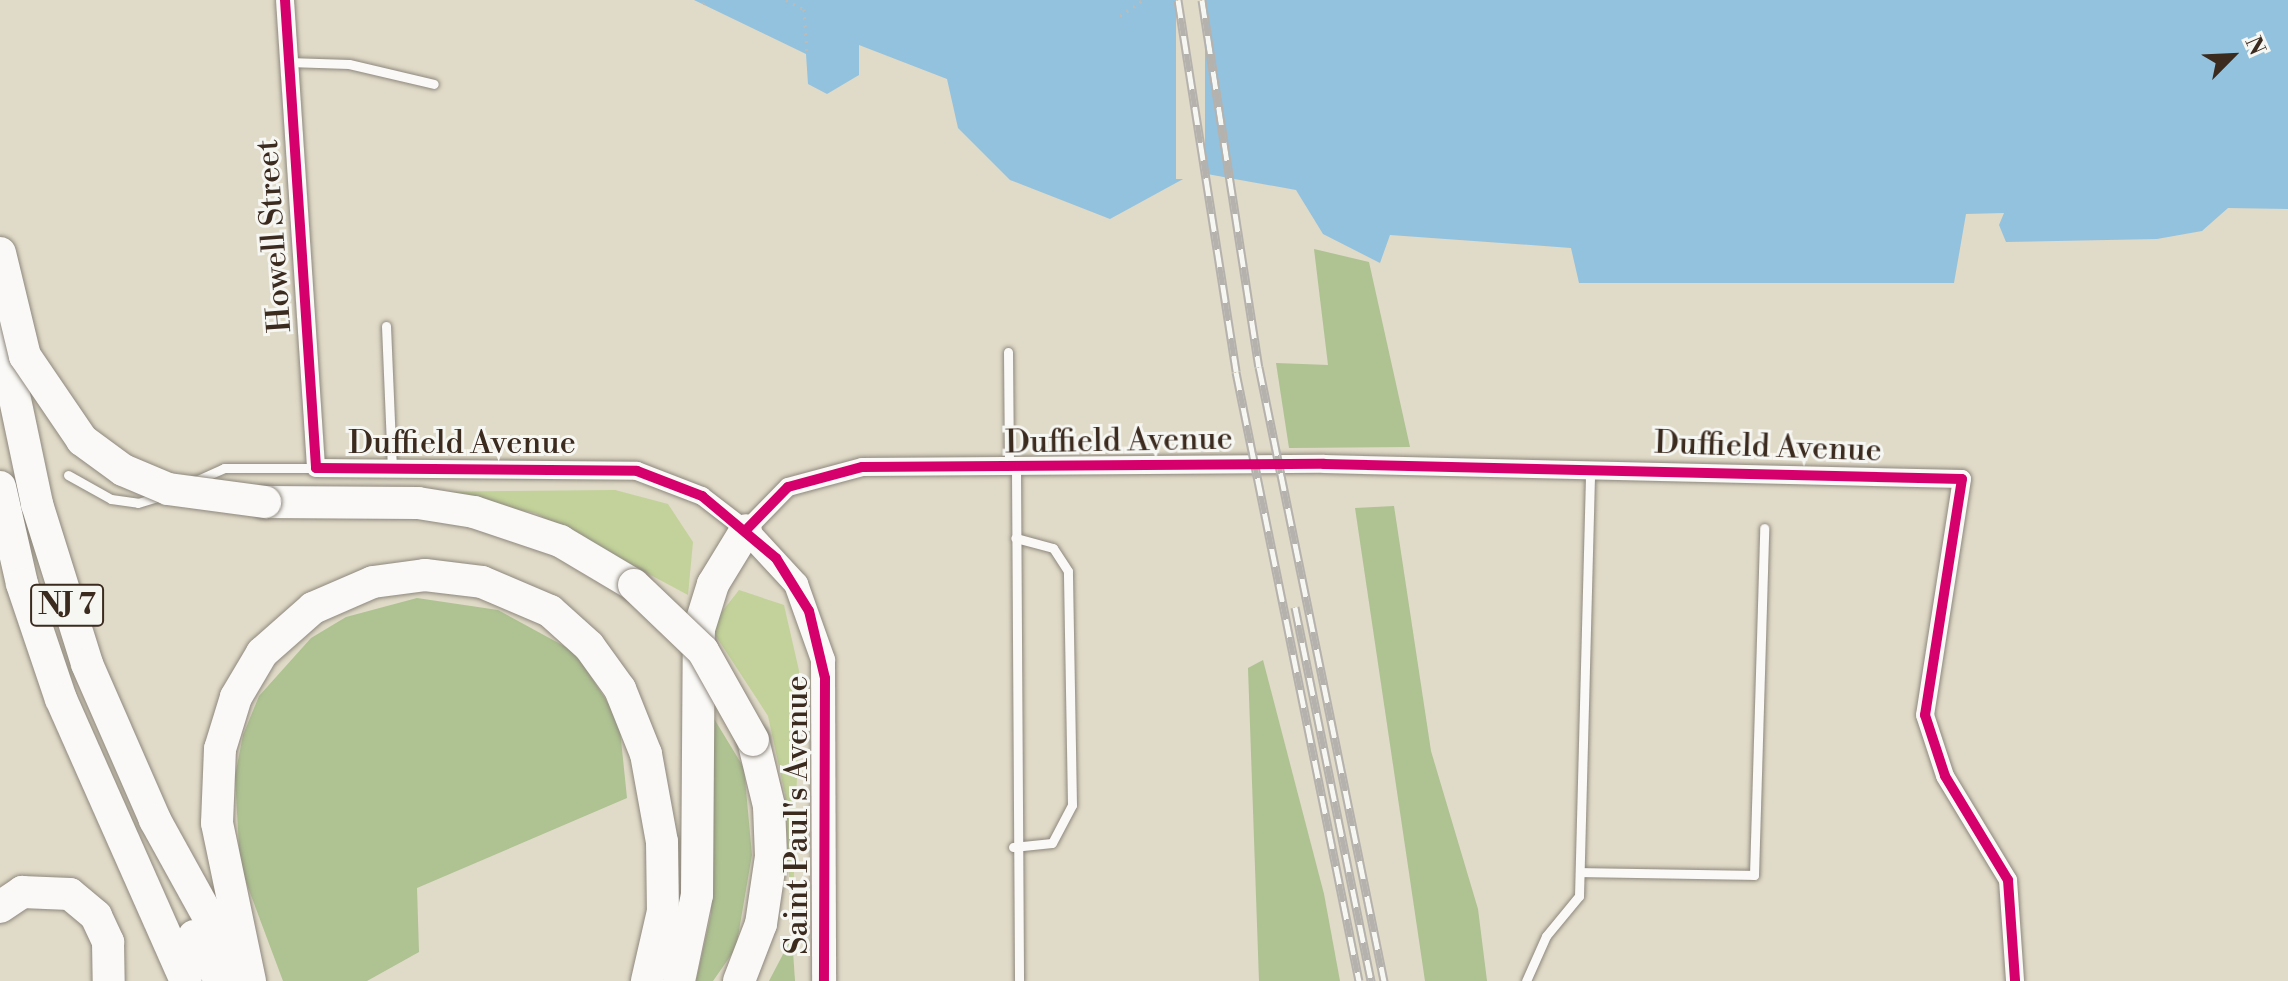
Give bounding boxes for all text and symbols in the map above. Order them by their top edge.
north arrow [2192,16,2272,96]
text: N [2239,33,2270,59]
street label: Howell Street [248,138,300,334]
street label: Duffield Avenue [1005,420,1233,462]
street label: Duffield Avenue [348,424,576,462]
street label: Duffield Avenue [1654,424,1882,470]
road number: NJ 7 [29,579,105,631]
street label: Saint Paul's Avenue [778,675,816,955]

